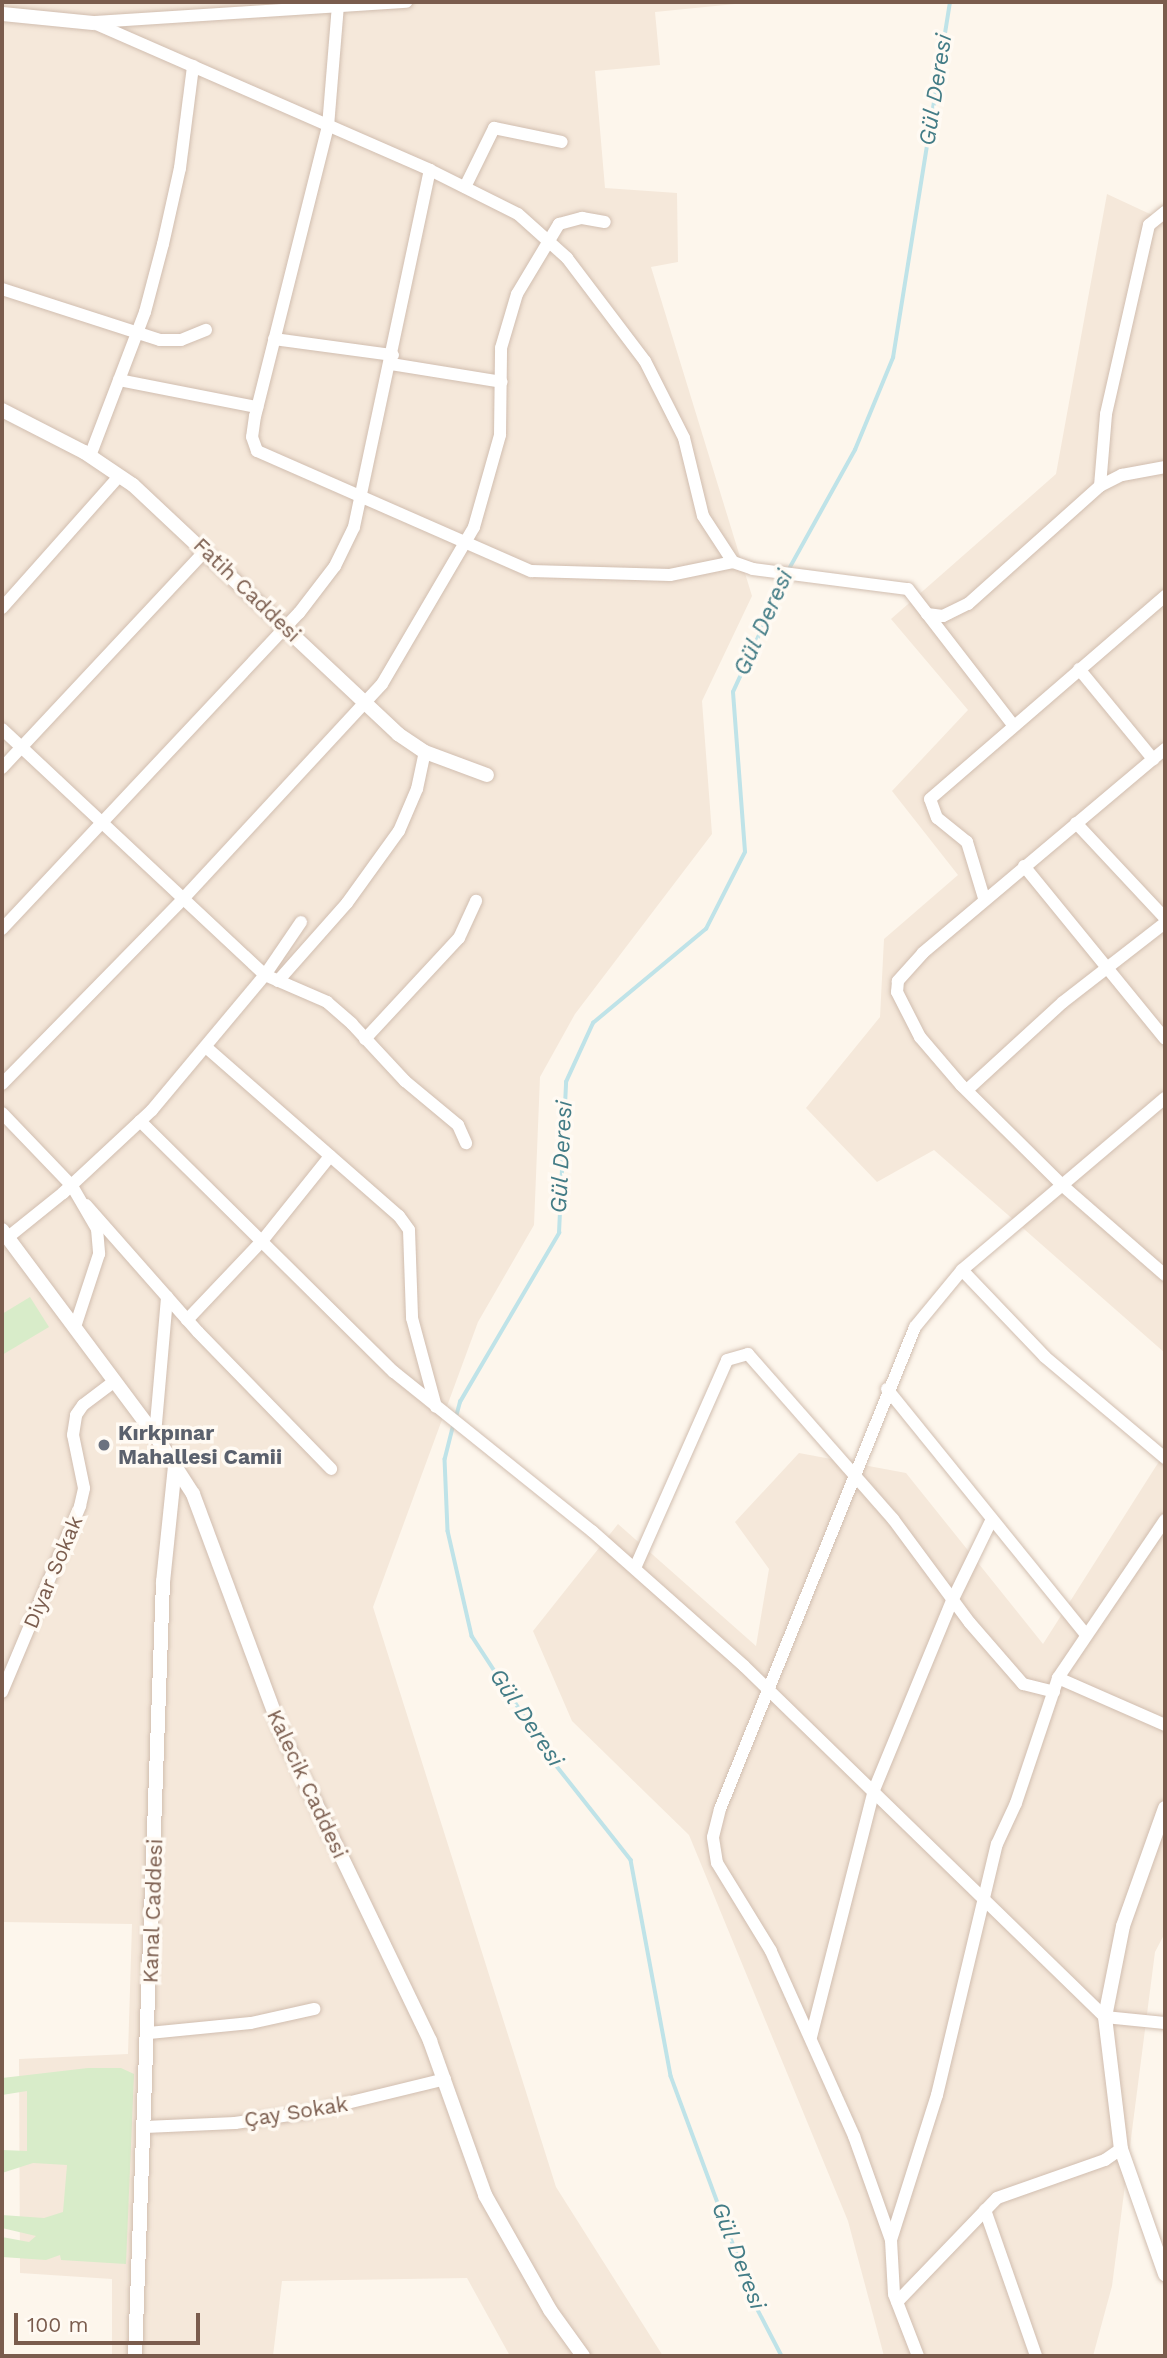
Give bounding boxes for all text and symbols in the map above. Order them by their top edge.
water label: Gül Deresi [913,32,959,148]
street label: Fatih Caddesi [188,533,306,647]
water label: Gül Deresi [728,566,800,680]
water label: Gül Deresi [545,1100,579,1214]
place label: Kırkpınar Mahallesi Camii [118,1420,282,1470]
marker: Kırkpınar Mahallesi Camii [96,1437,112,1453]
street label: Diyar Sokak [18,1512,88,1632]
water label: Gül Deresi [483,1663,569,1773]
street label: Kalecik Caddesi [261,1705,353,1863]
street label: Kanal Caddesi [138,1838,168,1984]
street label: Çay Sokak [242,2091,350,2133]
water label: Gül Deresi [705,2198,771,2314]
scale bar [18,2298,203,2342]
text: 100 m [27,2312,89,2337]

